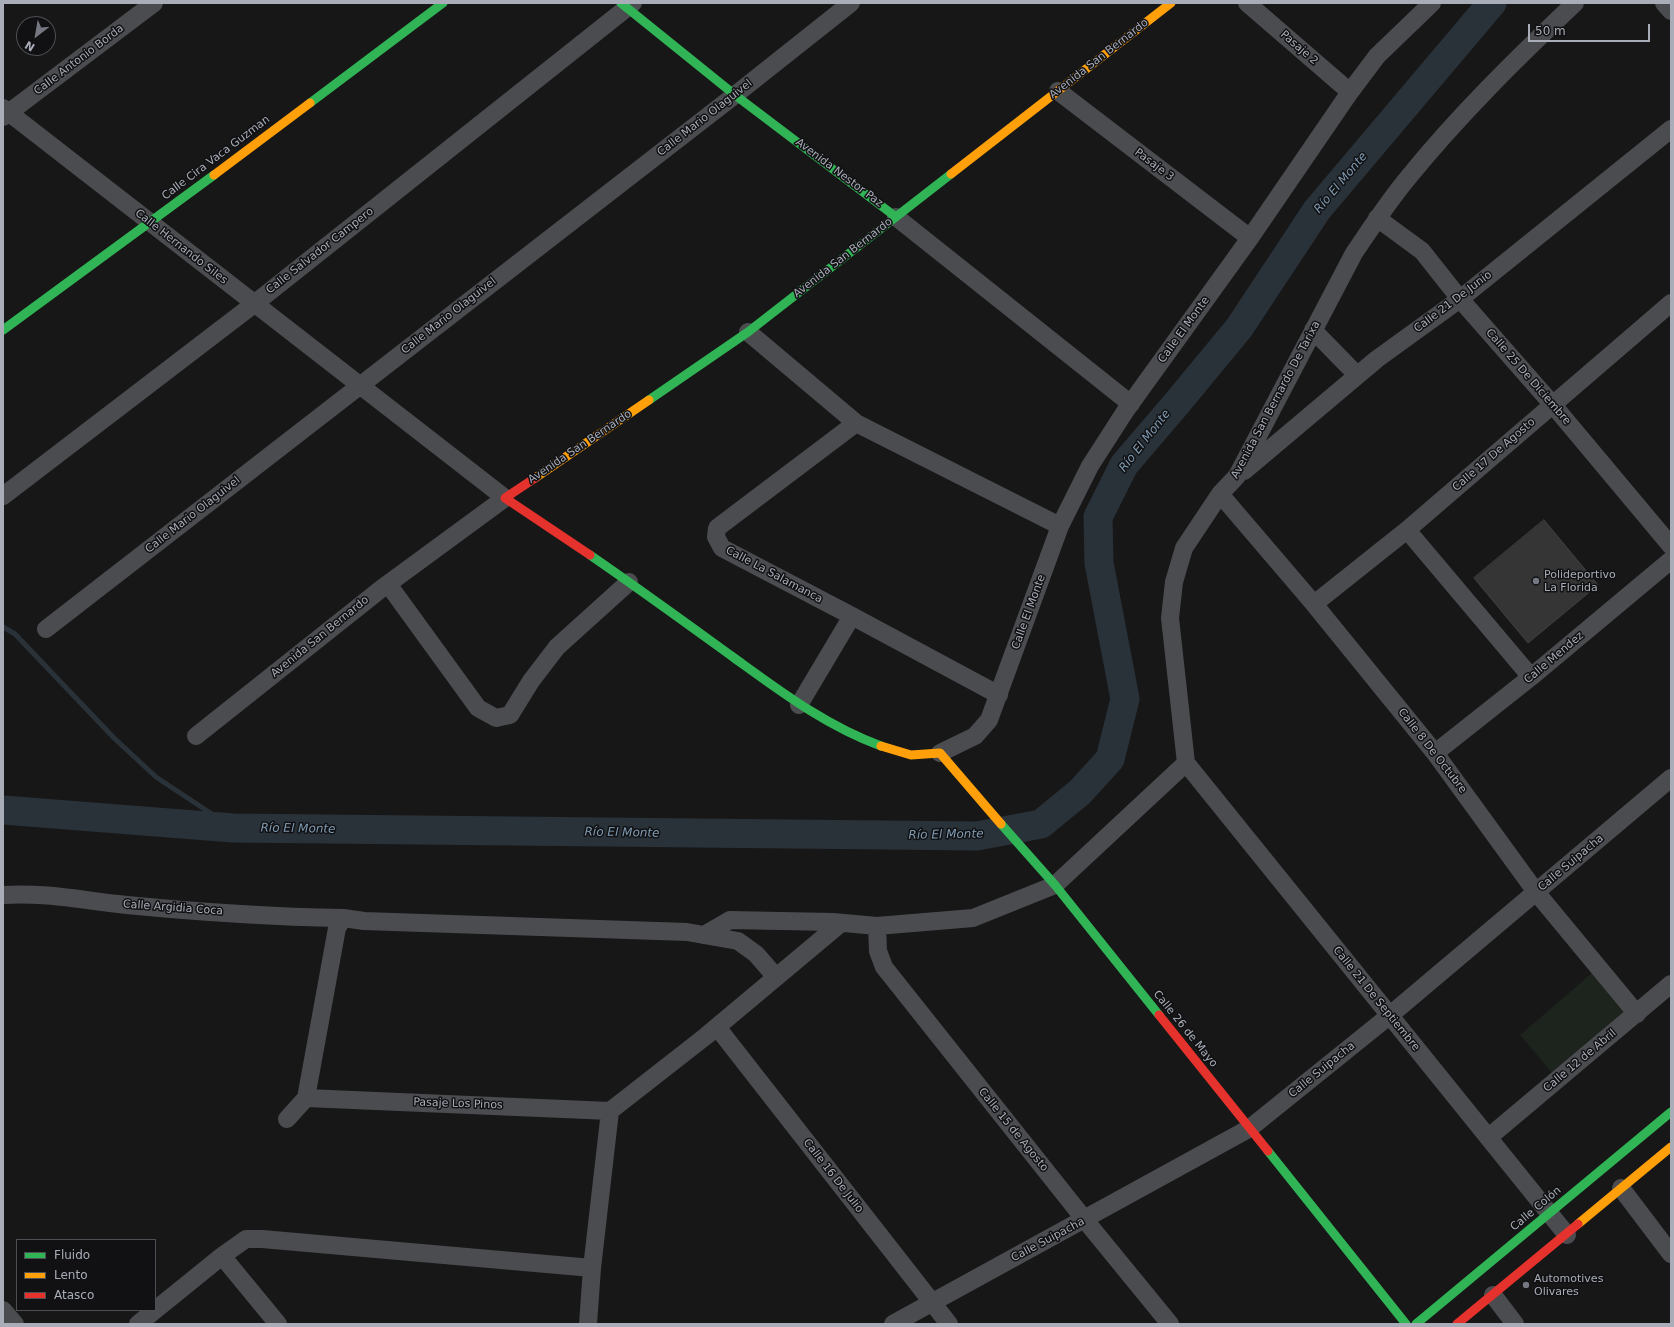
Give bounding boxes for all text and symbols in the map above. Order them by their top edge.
north arrow [16,16,56,56]
street label: Avenida San Bernardo [1047,16,1151,102]
scale bar [1530,16,1652,42]
street label: Calle Antonio Borda [32,22,126,98]
text: 50 m [1535,24,1566,38]
street label: Pasaje 2 [1277,28,1321,68]
text: N [23,38,37,54]
street label: Calle Mario Olaguivel [655,77,755,159]
street label: Calle Cira Vaca Guzman [159,113,273,203]
street label: Avenida Nestor Paz [793,136,885,210]
street label: Pasaje 3 [1132,146,1176,184]
water label: Río El Monte [1311,150,1371,216]
street label: Calle Salvador Campero [264,205,376,297]
street label: Calle Hernando Siles [132,207,230,287]
street label: Avenida San Bernardo [791,215,895,301]
street label: Calle 21 De Junio [1411,268,1495,336]
street label: Calle Mario Olaguivel [399,275,499,357]
street label: Calle El Monte [1156,294,1212,366]
street label: Avenida San Bernardo De Tarixa [1229,319,1323,481]
street label: Calle 25 De Diciembre [1483,326,1573,428]
street label: Avenida San Bernardo [526,407,634,487]
water label: Río El Monte [1116,407,1174,475]
street label: Calle 17 De Agosto [1450,416,1538,494]
street label: Calle Mario Olaguivel [143,474,243,556]
street label: Calle La Salamanca [723,544,825,606]
place label: Polideportivo La Florida [1544,568,1616,594]
street label: Calle El Monte [1009,573,1049,651]
marker: Polideportivo La Florida [1531,576,1541,586]
street label: Avenida San Bernardo [268,593,372,681]
street label: Calle Mendez [1522,629,1586,687]
street label: Calle 8 De Octubre [1395,706,1469,796]
water label: Río El Monte [260,821,336,837]
water label: Río El Monte [584,825,660,841]
water label: Río El Monte [908,827,984,843]
street label: Calle Suipacha [1536,832,1606,894]
street label: Calle Argidia Coca [123,898,223,918]
street label: Calle 21 De Septiembre [1330,944,1422,1054]
street label: Calle 26 de Mayo [1150,988,1220,1070]
street label: Calle 12 de Abril [1541,1027,1619,1095]
street label: Calle Suipacha [1286,1039,1358,1101]
street label: Calle 15 de Agosto [975,1086,1051,1174]
street label: Pasaje Los Pinos [413,1096,503,1112]
street label: Calle 16 De Julio [800,1136,866,1216]
street label: Calle Colón [1508,1184,1564,1234]
street label: Calle Suipacha [1009,1215,1087,1265]
legend [16,1239,156,1311]
text: Fluido [54,1248,90,1262]
text: Lento [54,1268,88,1282]
place label: Automotives Olivares [1534,1272,1603,1298]
marker: Automotives Olivares [1521,1280,1531,1290]
text: Atasco [54,1288,94,1302]

